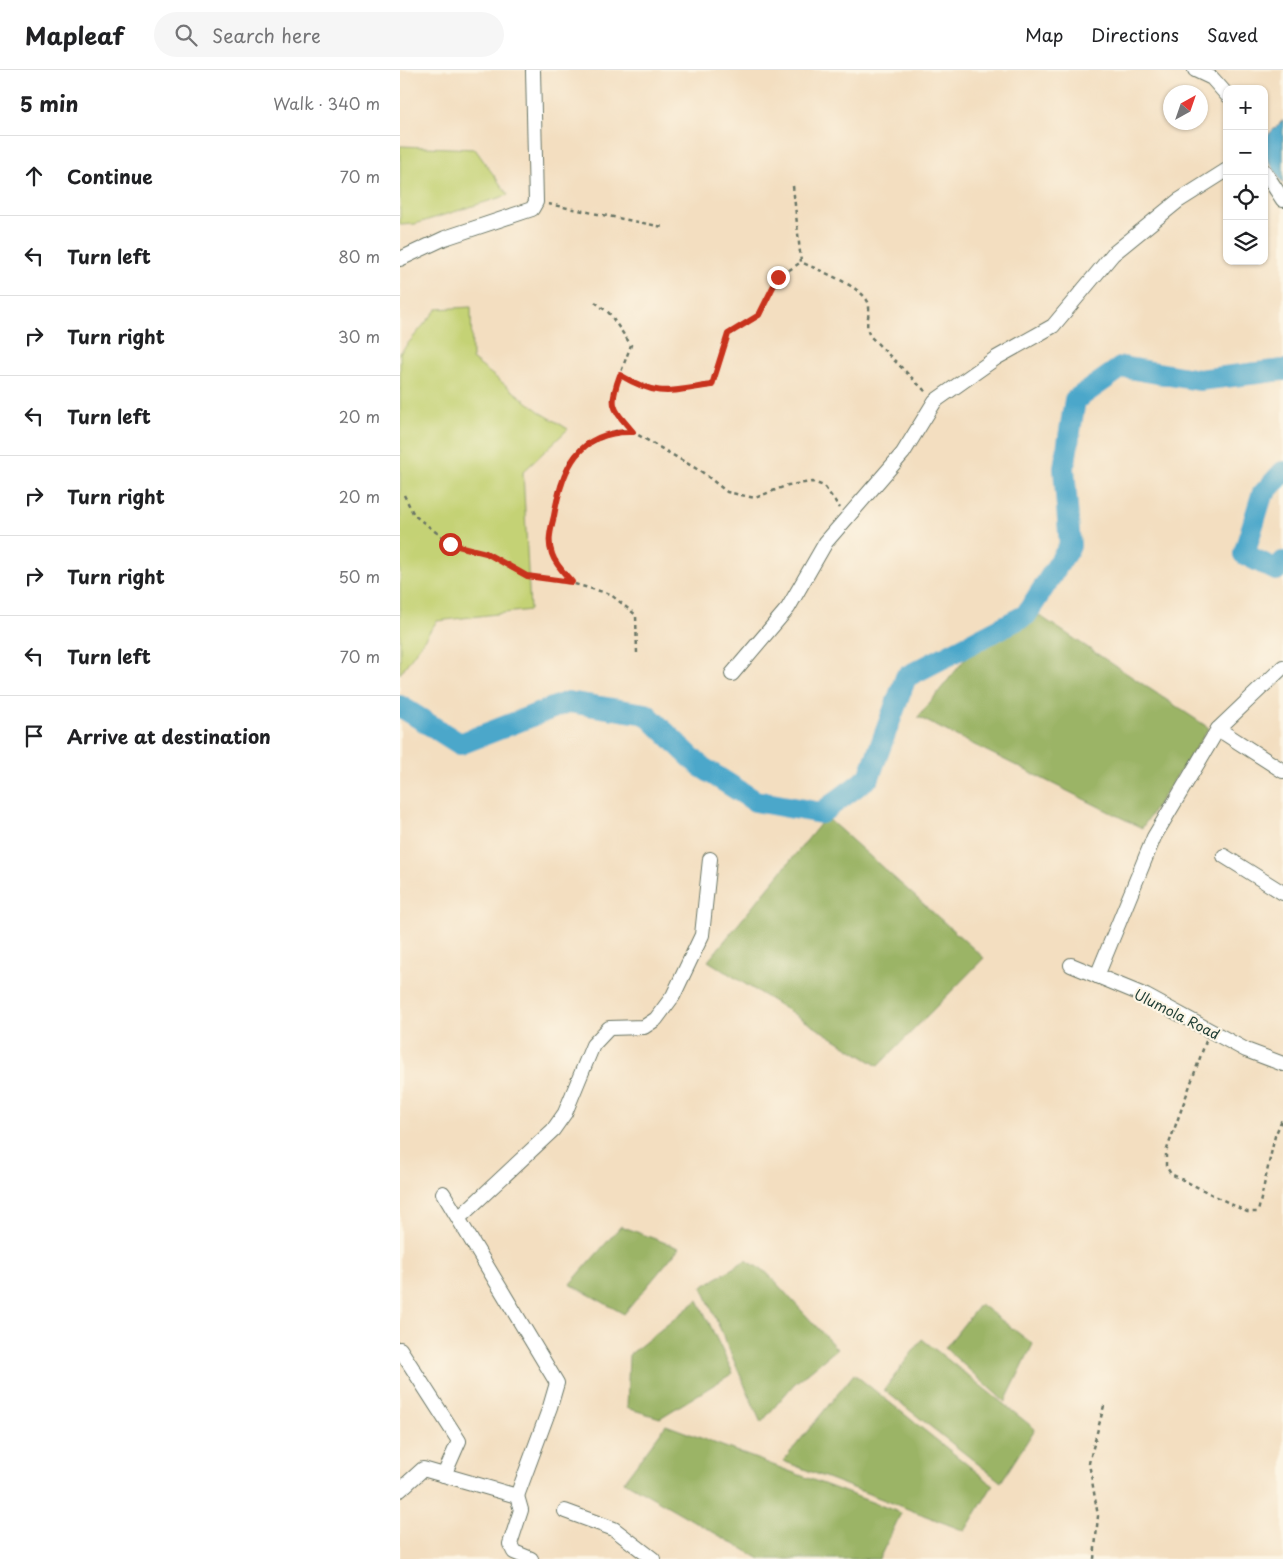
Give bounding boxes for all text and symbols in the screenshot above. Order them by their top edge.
search box [154,12,504,57]
text: Mapleaf [25,17,124,53]
icon: search [172,21,200,49]
text: Search here [212,21,321,49]
text: Map [1025,21,1063,48]
text: Directions [1091,21,1179,48]
text: Saved [1207,21,1258,48]
north arrow [1163,85,1208,130]
map controls [1223,85,1268,265]
button: + [1223,85,1268,130]
text: 5 min [20,87,78,119]
text: Walk · 340 m [273,91,380,115]
button: − [1223,130,1268,175]
icon: ahead [20,162,48,190]
text: Continue [67,162,153,190]
text: 70 m [340,164,380,188]
button: locate [1223,175,1268,220]
button: layers [1223,220,1268,265]
icon: left [20,242,48,270]
text: Turn left [67,242,151,270]
text: 80 m [338,244,380,268]
route end [767,266,790,289]
icon: right [20,322,48,350]
text: Turn right [67,322,165,350]
text: 30 m [338,324,380,348]
icon: left [20,402,48,430]
text: Turn left [67,402,151,430]
text: 20 m [339,404,380,428]
icon: right [20,482,48,510]
text: Turn right [67,482,165,510]
text: 20 m [339,484,380,508]
route start [439,533,462,556]
icon: right [20,562,48,590]
text: Turn right [67,562,165,590]
text: 50 m [339,564,380,588]
icon: left [20,642,48,670]
text: Turn left [67,642,151,670]
text: 70 m [340,644,380,668]
icon: arrive [20,722,48,750]
text: Arrive at destination [67,722,271,750]
street label: Ulumola Road [1131,983,1223,1045]

